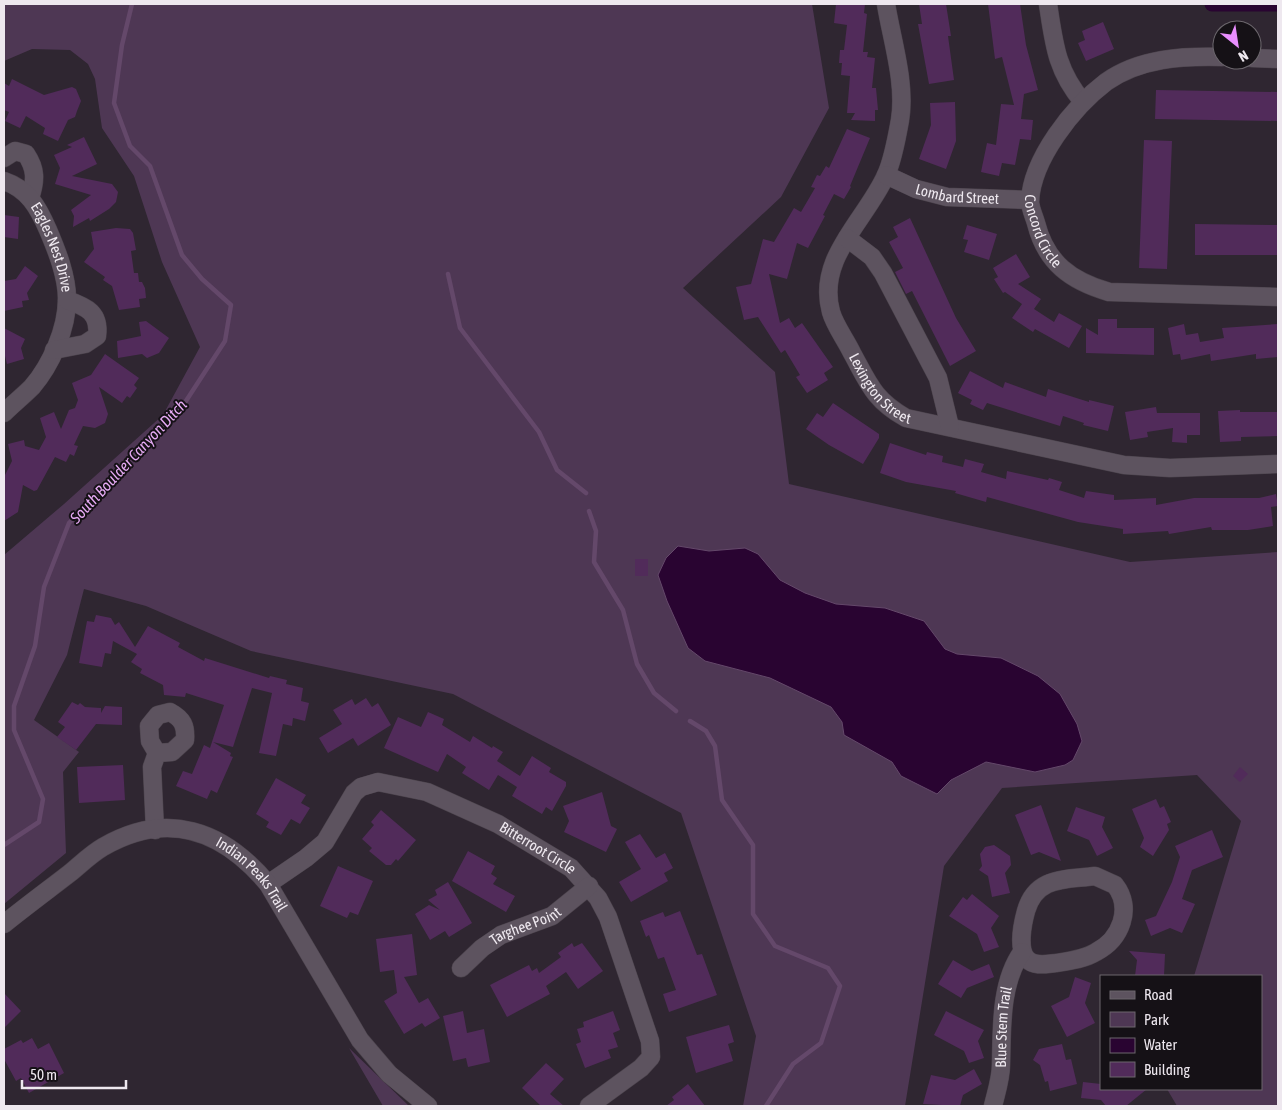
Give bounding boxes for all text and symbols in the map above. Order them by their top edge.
north arrow [1212,20,1262,70]
text: N [1236,47,1251,65]
street label: Lombard Street [914,180,999,207]
street label: Concord Circle [1022,194,1066,271]
street label: Eagles Nest Drive [28,199,76,293]
street label: Lexington Street [846,350,912,427]
water label: South Boulder Canyon Ditch [65,395,191,528]
street label: Bitterroot Circle [497,818,581,877]
street label: Indian Peaks Trail [213,833,291,914]
street label: Targhee Point [486,903,564,948]
legend [1100,975,1262,1090]
street label: Blue Stem Trail [992,984,1015,1068]
text: Road [1144,986,1173,1003]
text: Park [1144,1011,1169,1028]
text: Water [1144,1036,1177,1053]
scale bar [22,1058,126,1090]
text: Building [1144,1061,1190,1078]
text: 50 m [30,1066,57,1083]

